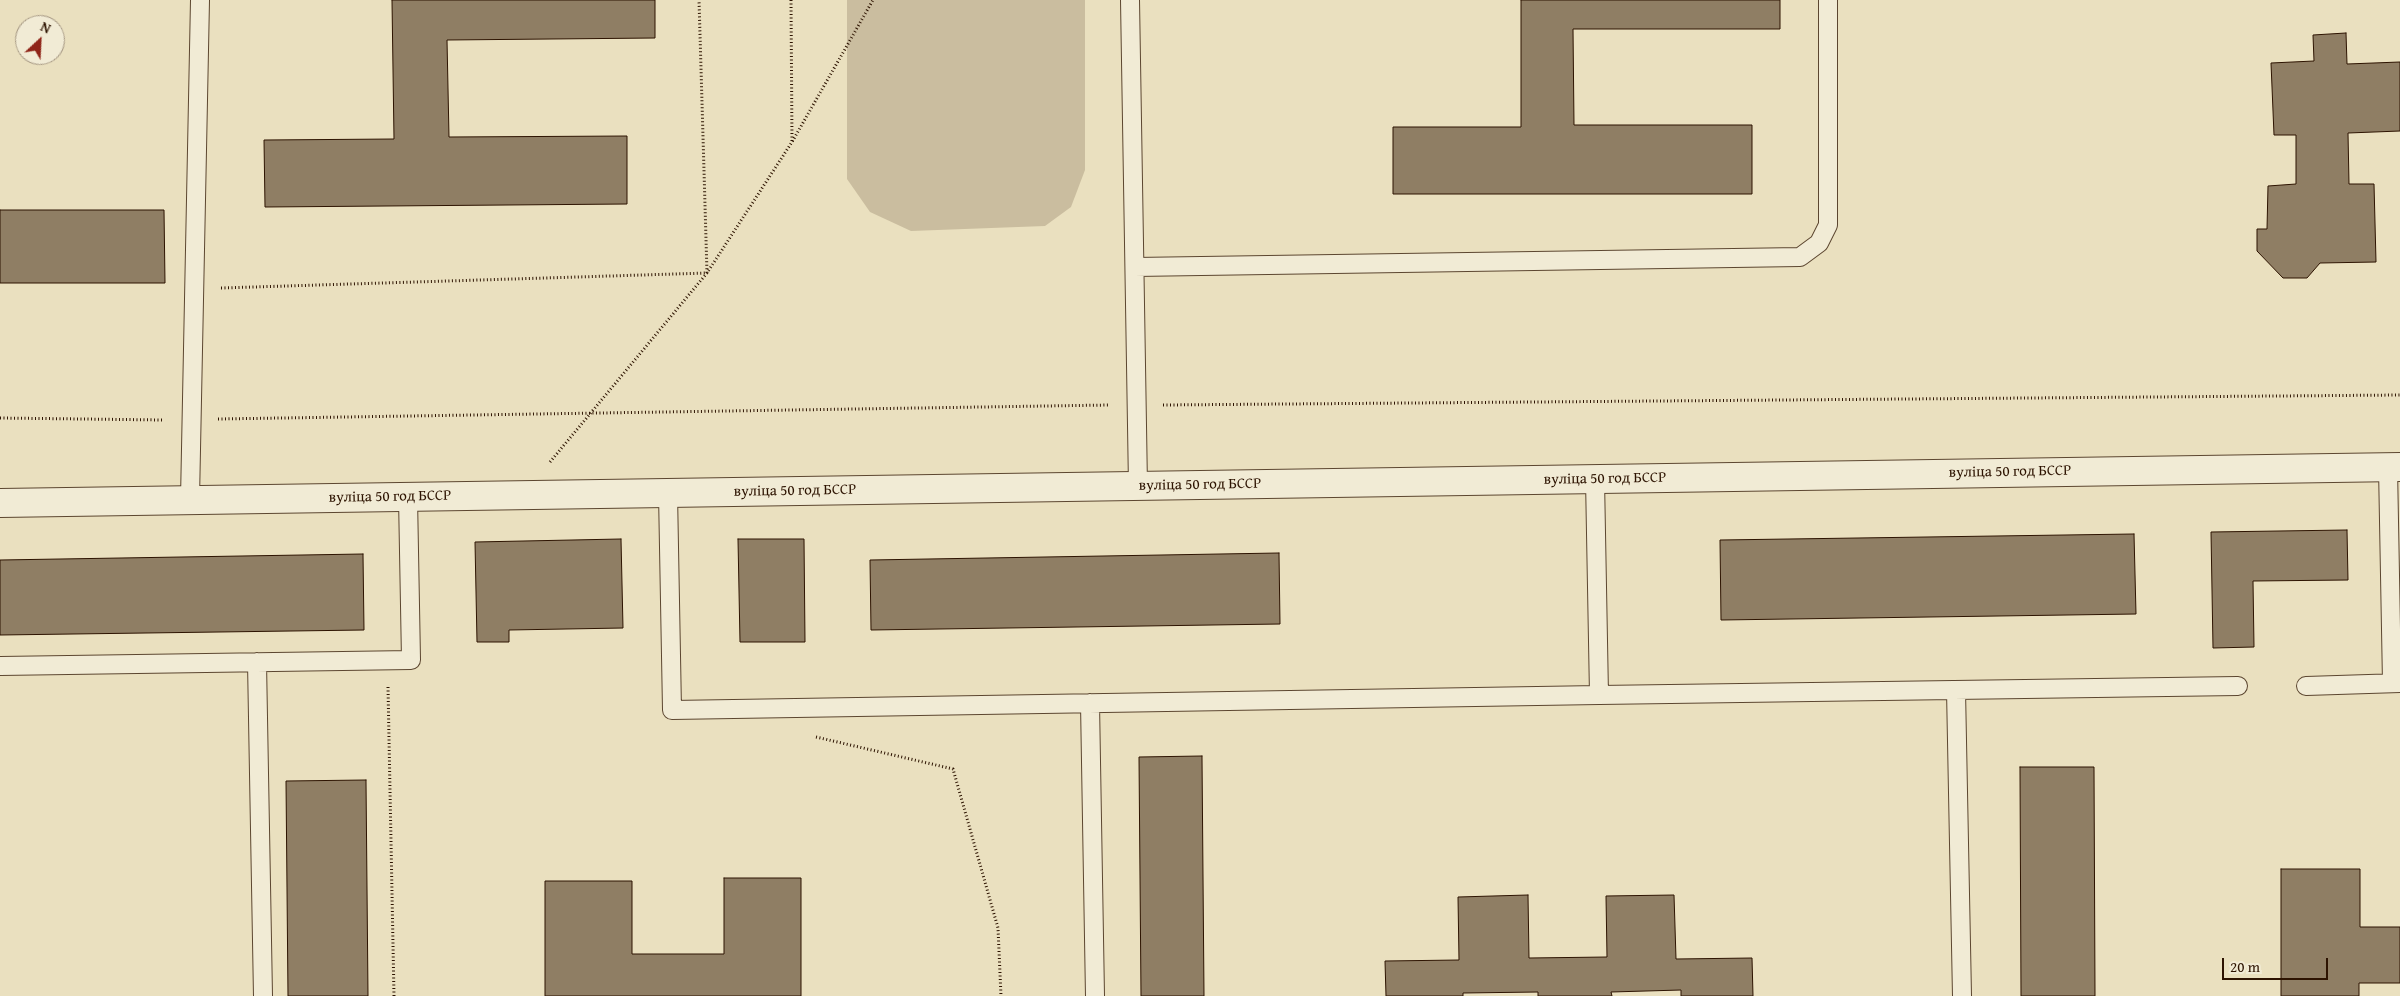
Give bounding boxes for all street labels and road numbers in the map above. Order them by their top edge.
street label: вуліца 50 год БССР [1949,462,2071,482]
street label: вуліца 50 год БССР [1544,469,1666,489]
street label: вуліца 50 год БССР [1139,475,1261,495]
street label: вуліца 50 год БССР [734,481,856,501]
street label: вуліца 50 год БССР [329,487,451,507]

